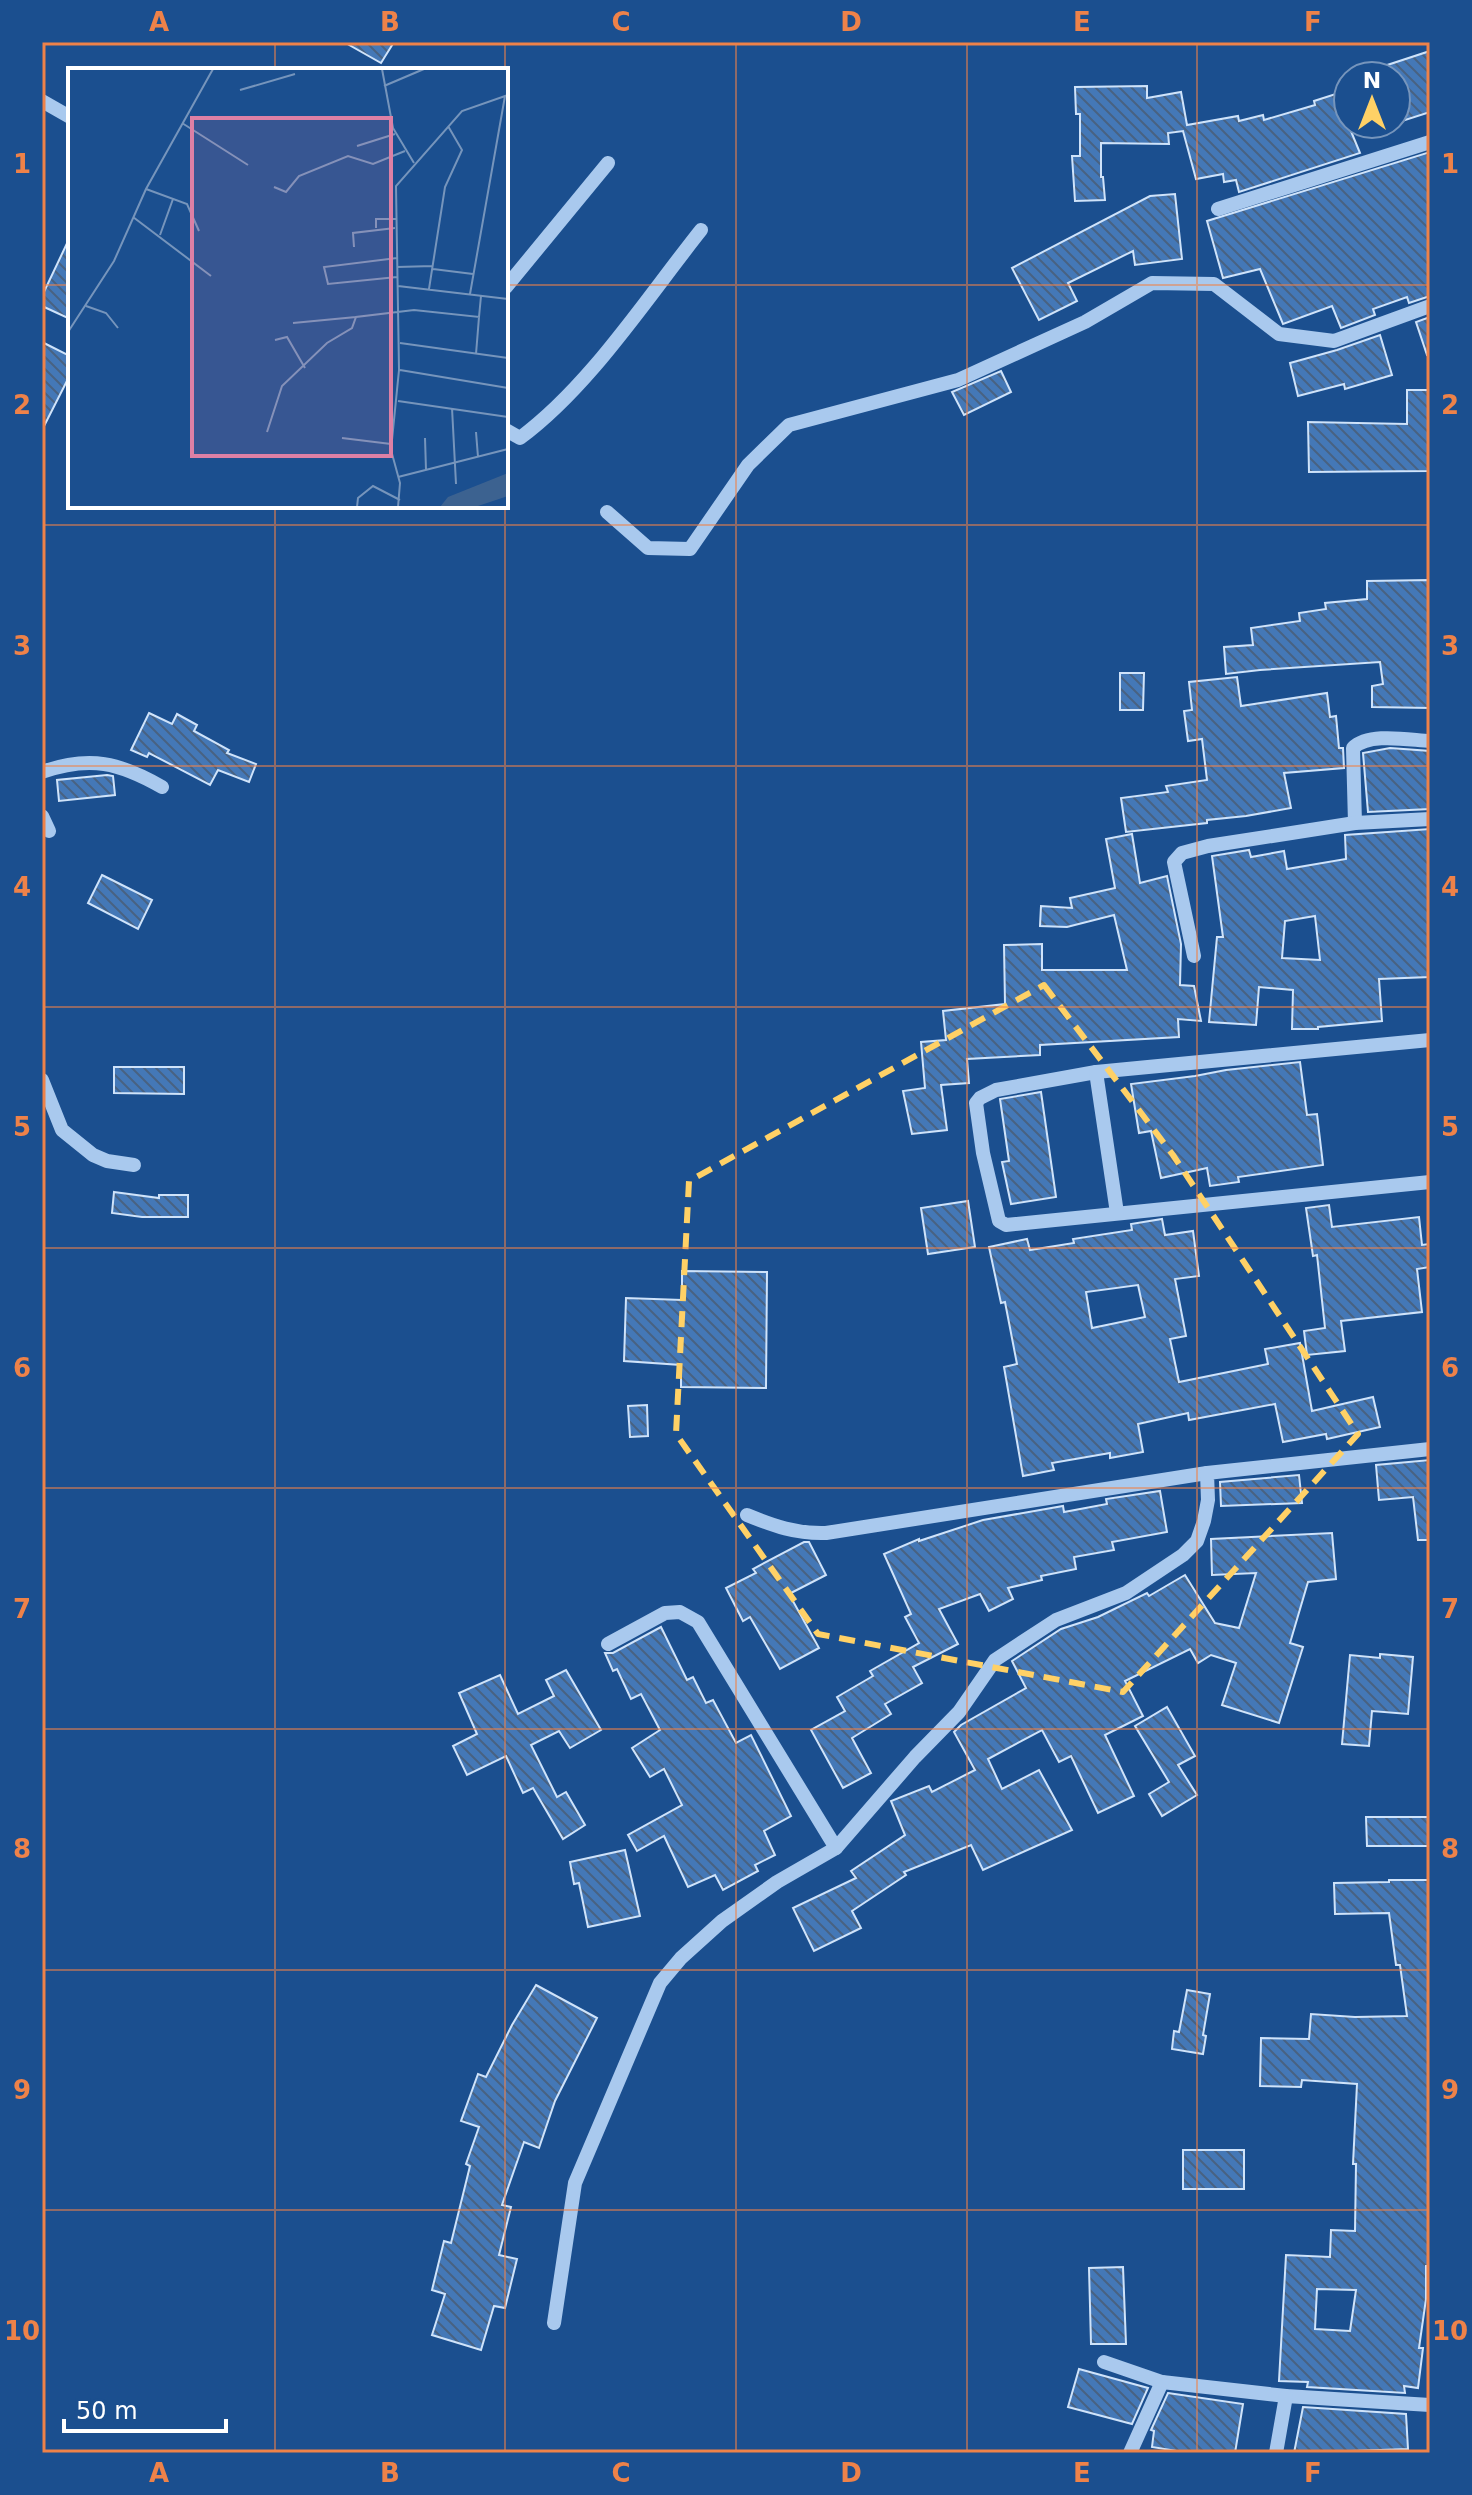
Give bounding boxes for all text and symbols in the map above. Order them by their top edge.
text: A [149,7,169,37]
text: B [380,7,400,37]
text: C [611,7,631,37]
text: D [840,7,862,37]
text: E [1073,7,1091,37]
text: F [1304,7,1322,37]
north arrow [1332,60,1412,140]
inset map [68,68,508,508]
text: N [1363,68,1381,93]
text: 1 [13,149,31,179]
text: 1 [1441,149,1459,179]
text: 2 [13,390,31,420]
text: 2 [1441,390,1459,420]
text: 3 [13,631,31,661]
text: 3 [1441,631,1459,661]
text: 4 [13,872,31,902]
text: 4 [1441,872,1459,902]
text: 5 [13,1112,31,1142]
text: 5 [1441,1112,1459,1142]
text: 6 [13,1353,31,1383]
text: 6 [1441,1353,1459,1383]
text: 7 [13,1594,31,1624]
text: 7 [1441,1594,1459,1624]
text: 8 [13,1834,31,1864]
text: 8 [1441,1834,1459,1864]
text: 9 [13,2075,31,2105]
text: 9 [1441,2075,1459,2105]
text: 10 [4,2316,40,2346]
text: 10 [1432,2316,1468,2346]
scale bar [64,2383,226,2433]
text: 50 m [76,2397,138,2425]
text: A [149,2458,169,2488]
text: B [380,2458,400,2488]
text: C [611,2458,631,2488]
text: D [840,2458,862,2488]
text: E [1073,2458,1091,2488]
text: F [1304,2458,1322,2488]

